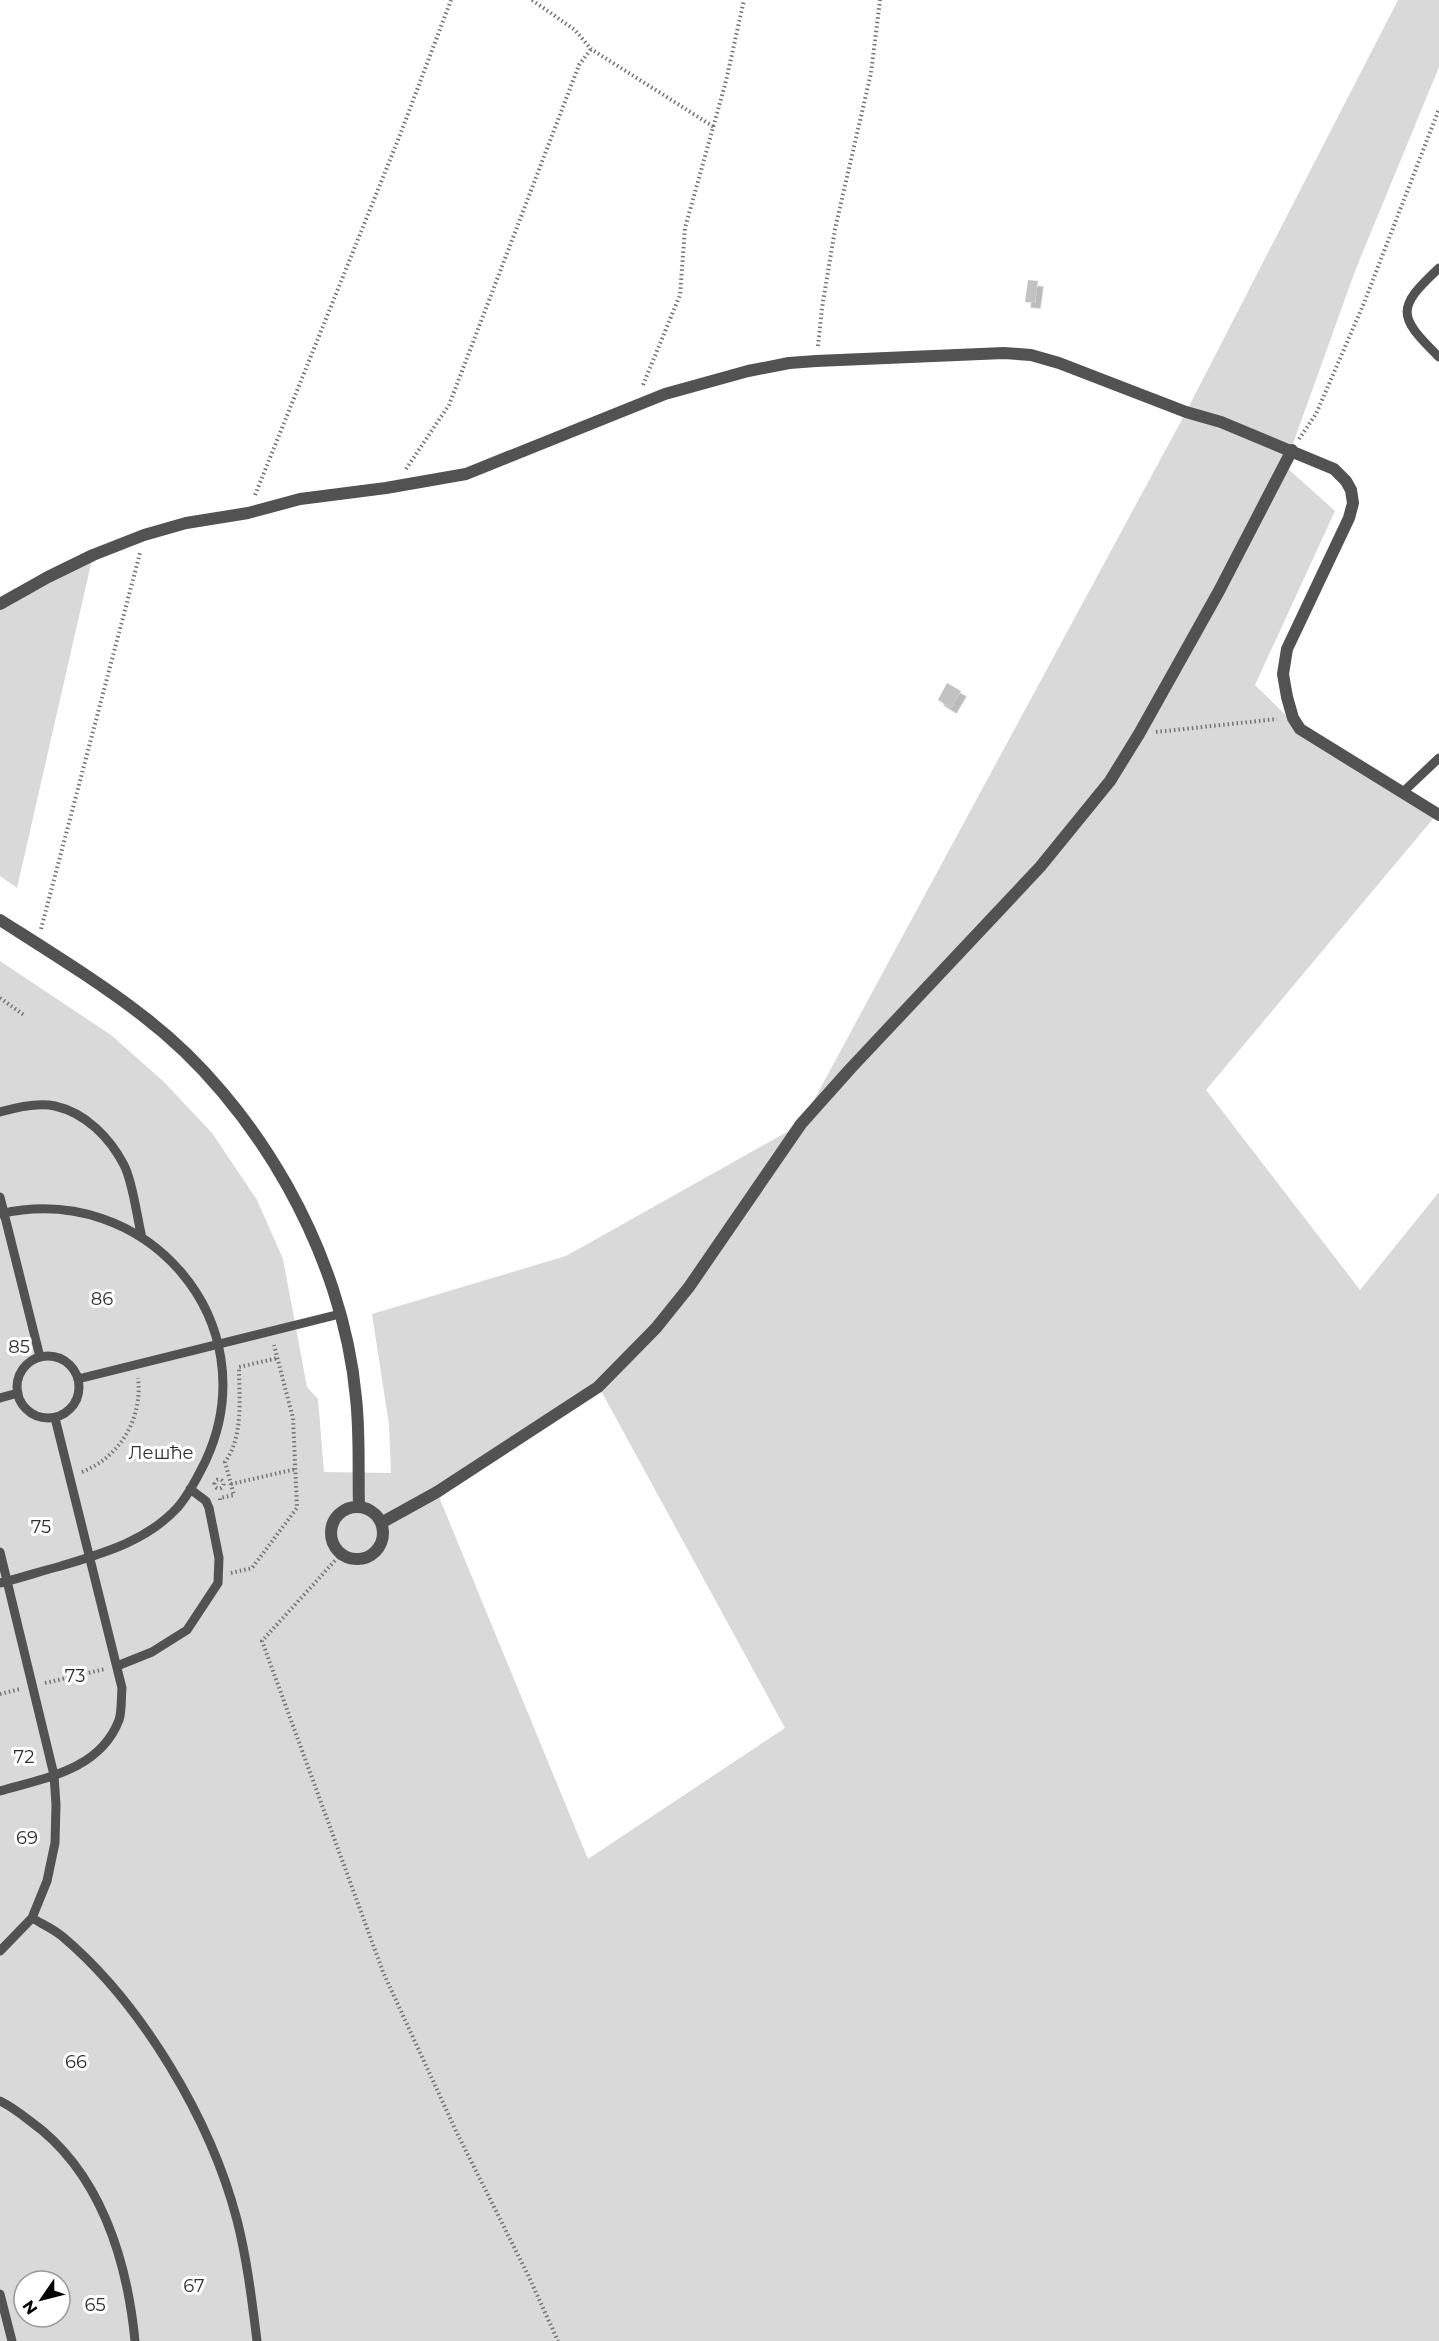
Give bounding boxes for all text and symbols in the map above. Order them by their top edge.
park label: 86 [91,1288,113,1310]
park label: 85 [8,1336,30,1358]
park label: Лешће [128,1442,194,1464]
park label: 75 [31,1516,51,1538]
park label: 73 [65,1665,85,1687]
park label: 72 [14,1746,34,1768]
park label: 69 [16,1827,38,1849]
park label: 66 [65,2051,87,2073]
north arrow [12,2269,72,2329]
park label: 67 [183,2275,205,2297]
park label: 65 [84,2294,106,2316]
text: N [19,2297,42,2318]

